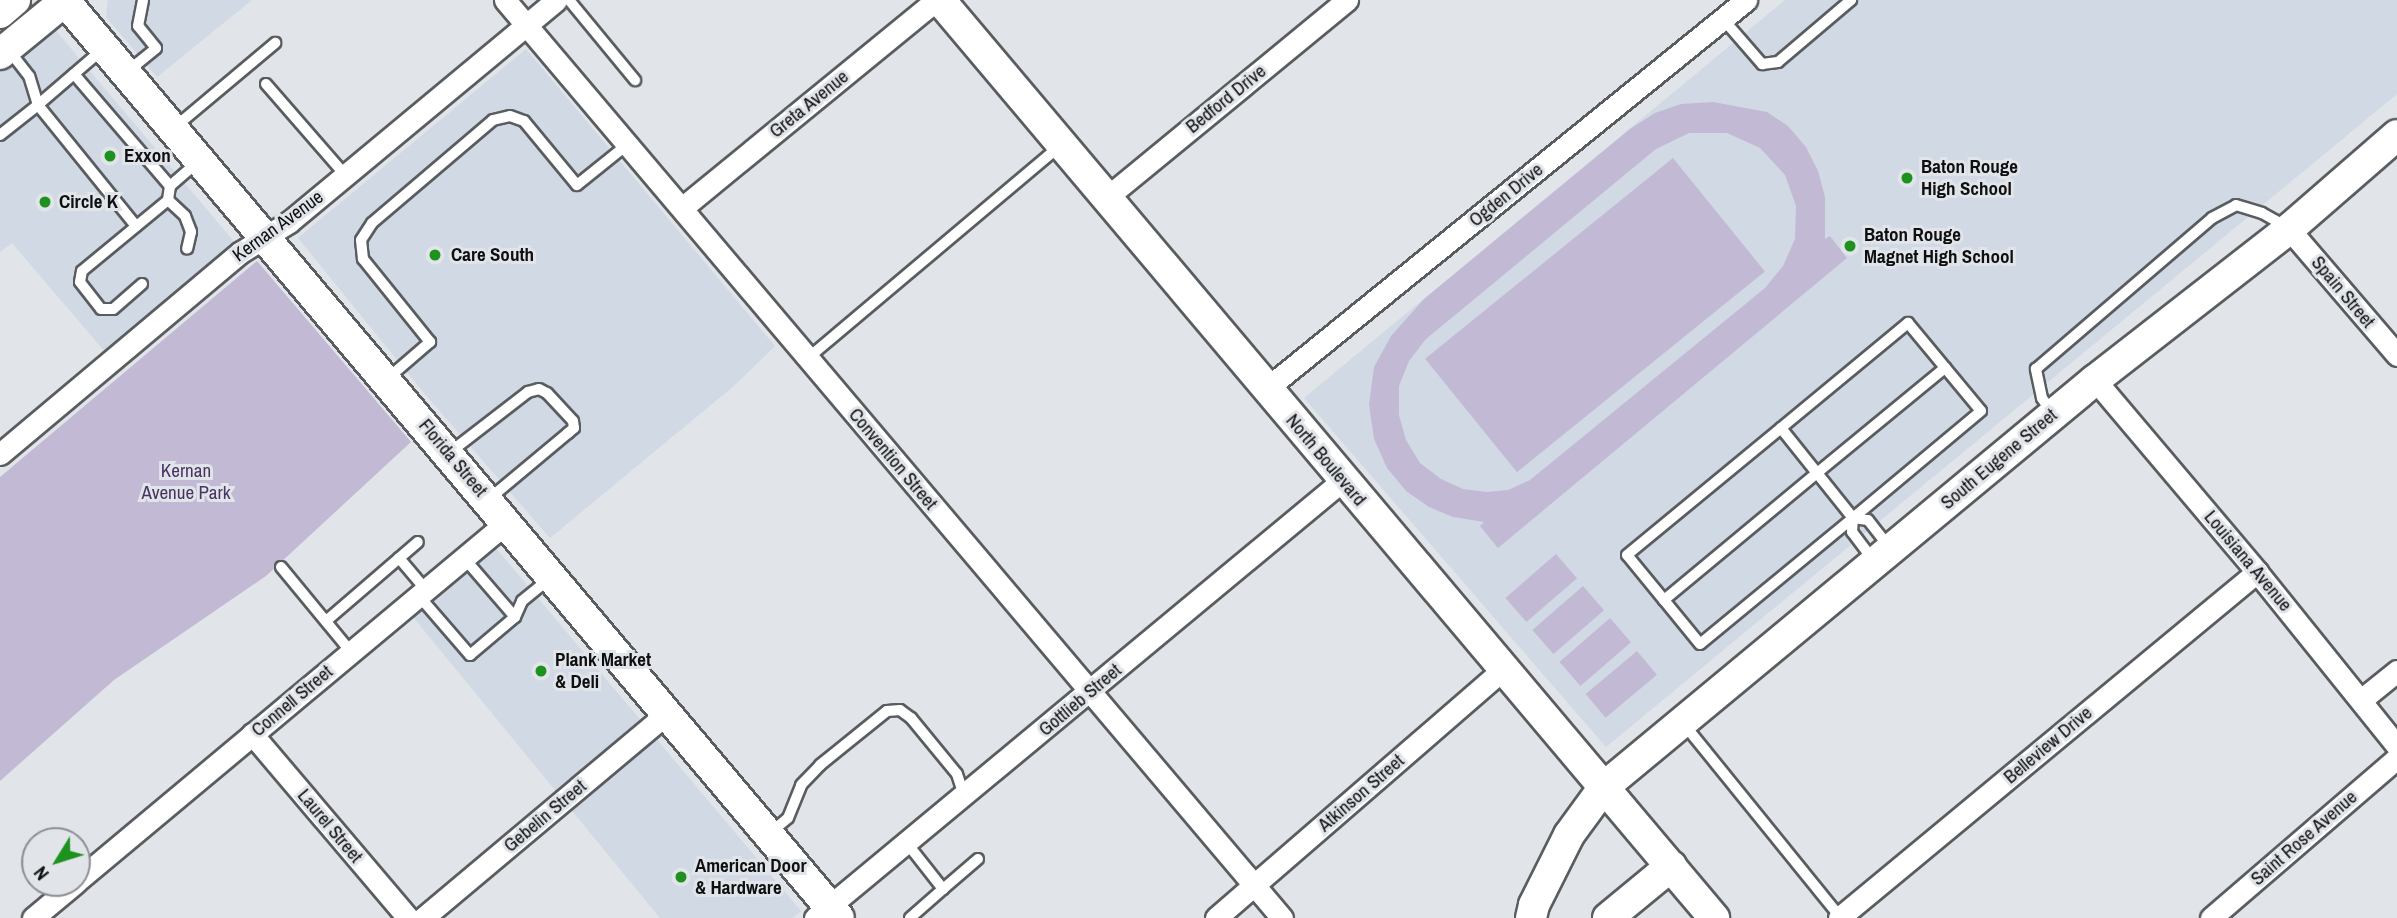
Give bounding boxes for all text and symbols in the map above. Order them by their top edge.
street label: Bedford Drive [1181,60,1271,138]
street label: Greta Avenue [765,65,853,143]
place label: Exxon [124,145,171,167]
marker: Exxon [102,148,118,164]
place label: Baton Rouge High School [1921,156,2018,200]
street label: Ogden Drive [1465,158,1547,232]
marker: Baton Rouge High School [1899,170,1915,186]
street label: Kernan Avenue [228,185,328,267]
place label: Circle K [59,191,118,213]
marker: Circle K [37,194,53,210]
place label: Baton Rouge Magnet High School [1864,224,2014,268]
marker: Baton Rouge Magnet High School [1842,238,1858,254]
place label: Care South [451,244,534,266]
marker: Care South [425,245,445,265]
street label: Spain Street [2306,251,2380,333]
street label: Convention Street [844,404,942,514]
street label: South Eugene Street [1936,404,2062,514]
street label: North Boulevard [1281,410,1371,510]
street label: Florida Street [414,415,492,501]
park label: Kernan Avenue Park [142,460,230,504]
street label: Louisiana Avenue [2199,506,2297,616]
place label: Plank Market & Deli [555,649,651,693]
street label: Gottlieb Street [1034,659,1126,741]
street label: Connell Street [247,661,337,741]
marker: Plank Market & Deli [533,663,549,679]
street label: Belleview Drive [1999,701,2097,789]
street label: Atkinson Street [1313,749,1409,837]
street label: Gebelin Street [499,775,591,857]
street label: Laurel Street [293,785,367,867]
street label: Saint Rose Avenue [2246,785,2362,891]
north arrow [21,827,91,897]
place label: American Door & Hardware [695,855,807,899]
text: N [27,861,55,886]
marker: American Door & Hardware [673,869,689,885]

